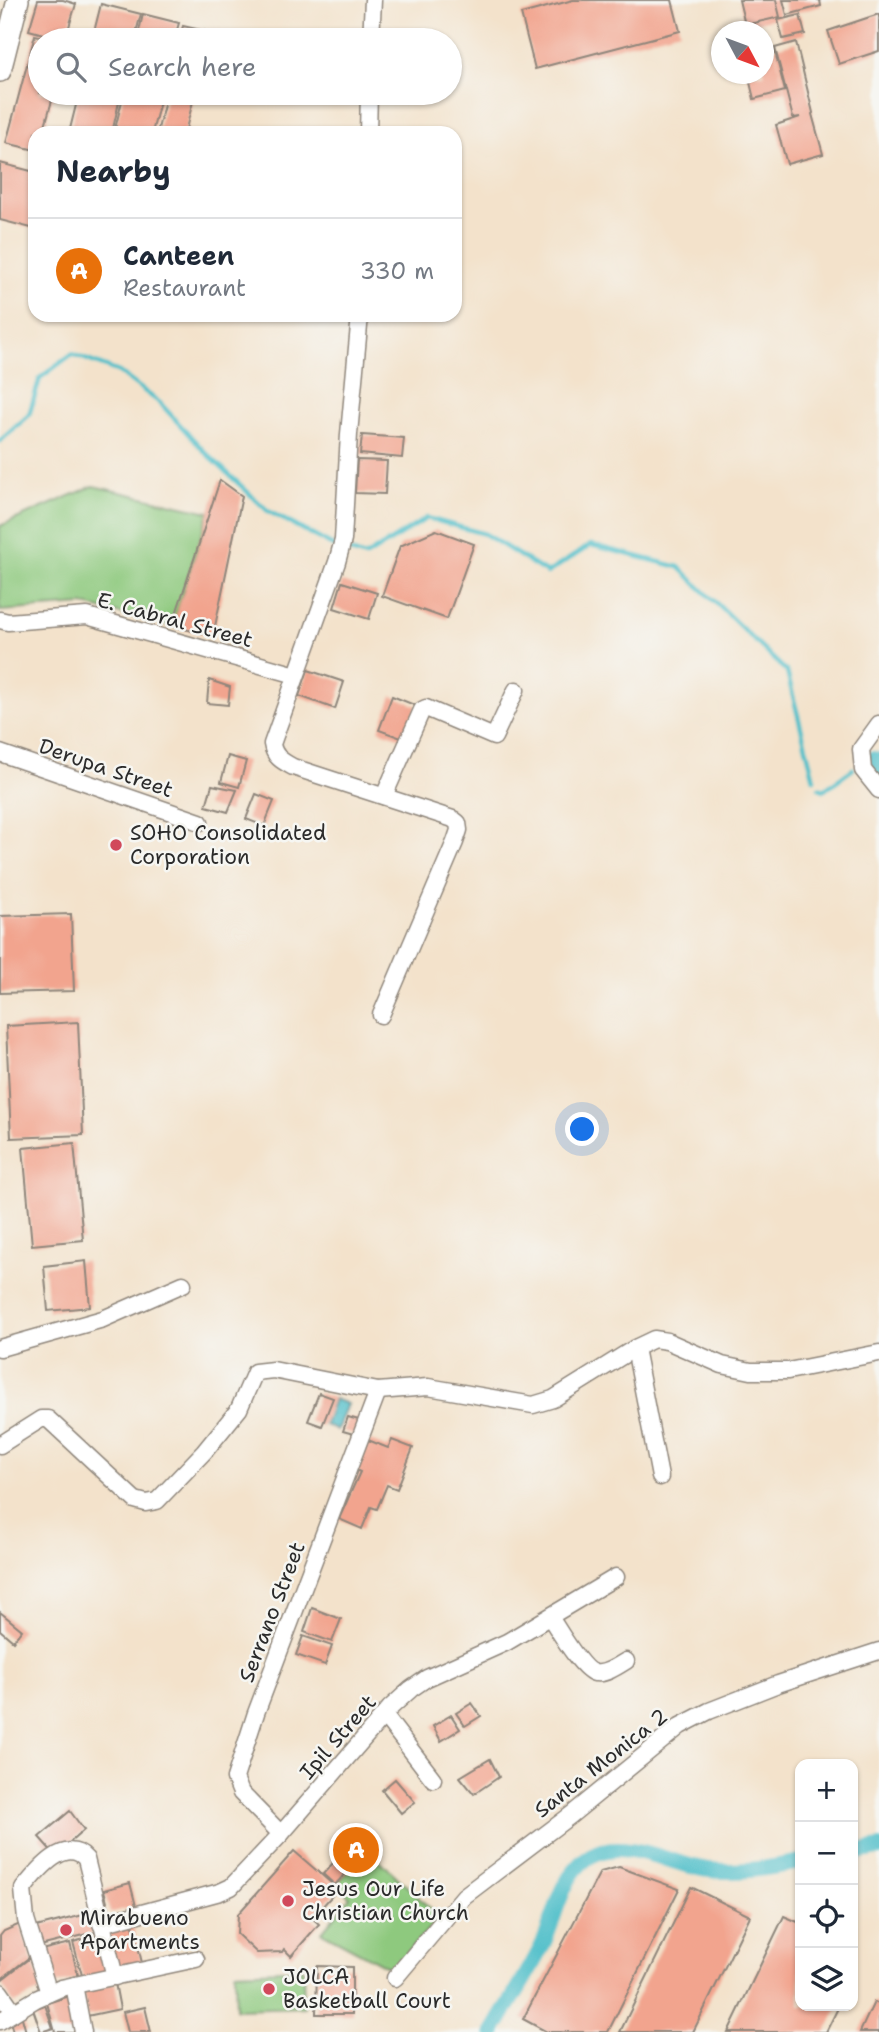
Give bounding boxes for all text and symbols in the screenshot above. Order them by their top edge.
north arrow [711,21,774,84]
search box [28,28,462,105]
icon: search [52,48,90,86]
text: Search here [108,49,257,84]
text: Nearby [56,151,171,192]
text: Canteen [123,238,234,273]
text: A [70,256,88,286]
text: 330 m [360,256,434,286]
text: Restaurant [123,273,246,303]
street label: E. Cabral Street [94,586,256,654]
street label: Derupa Street [35,732,177,804]
place label: SOHO Consolidated Corporation [130,819,326,871]
marker: SOHO Consolidated Corporation [108,837,124,853]
your location [565,1112,599,1146]
street label: Serrano Street [232,1538,312,1686]
street label: Ipil Street [293,1689,383,1785]
street label: Santa Monica 2 [529,1702,673,1824]
map controls [795,1759,858,2011]
button: + [795,1759,858,1822]
button: − [795,1822,858,1885]
pin: A [333,1824,379,1876]
place label: Jesus Our Life Christian Church [302,1875,469,1927]
button: locate [795,1885,858,1948]
marker: Jesus Our Life Christian Church [280,1893,296,1909]
place label: Mirabueno Apartments [80,1904,200,1956]
marker: Mirabueno Apartments [58,1922,74,1938]
button: layers [795,1948,858,2011]
place label: JOLCA Basketball Court [283,1963,451,2015]
marker: JOLCA Basketball Court [261,1981,277,1997]

